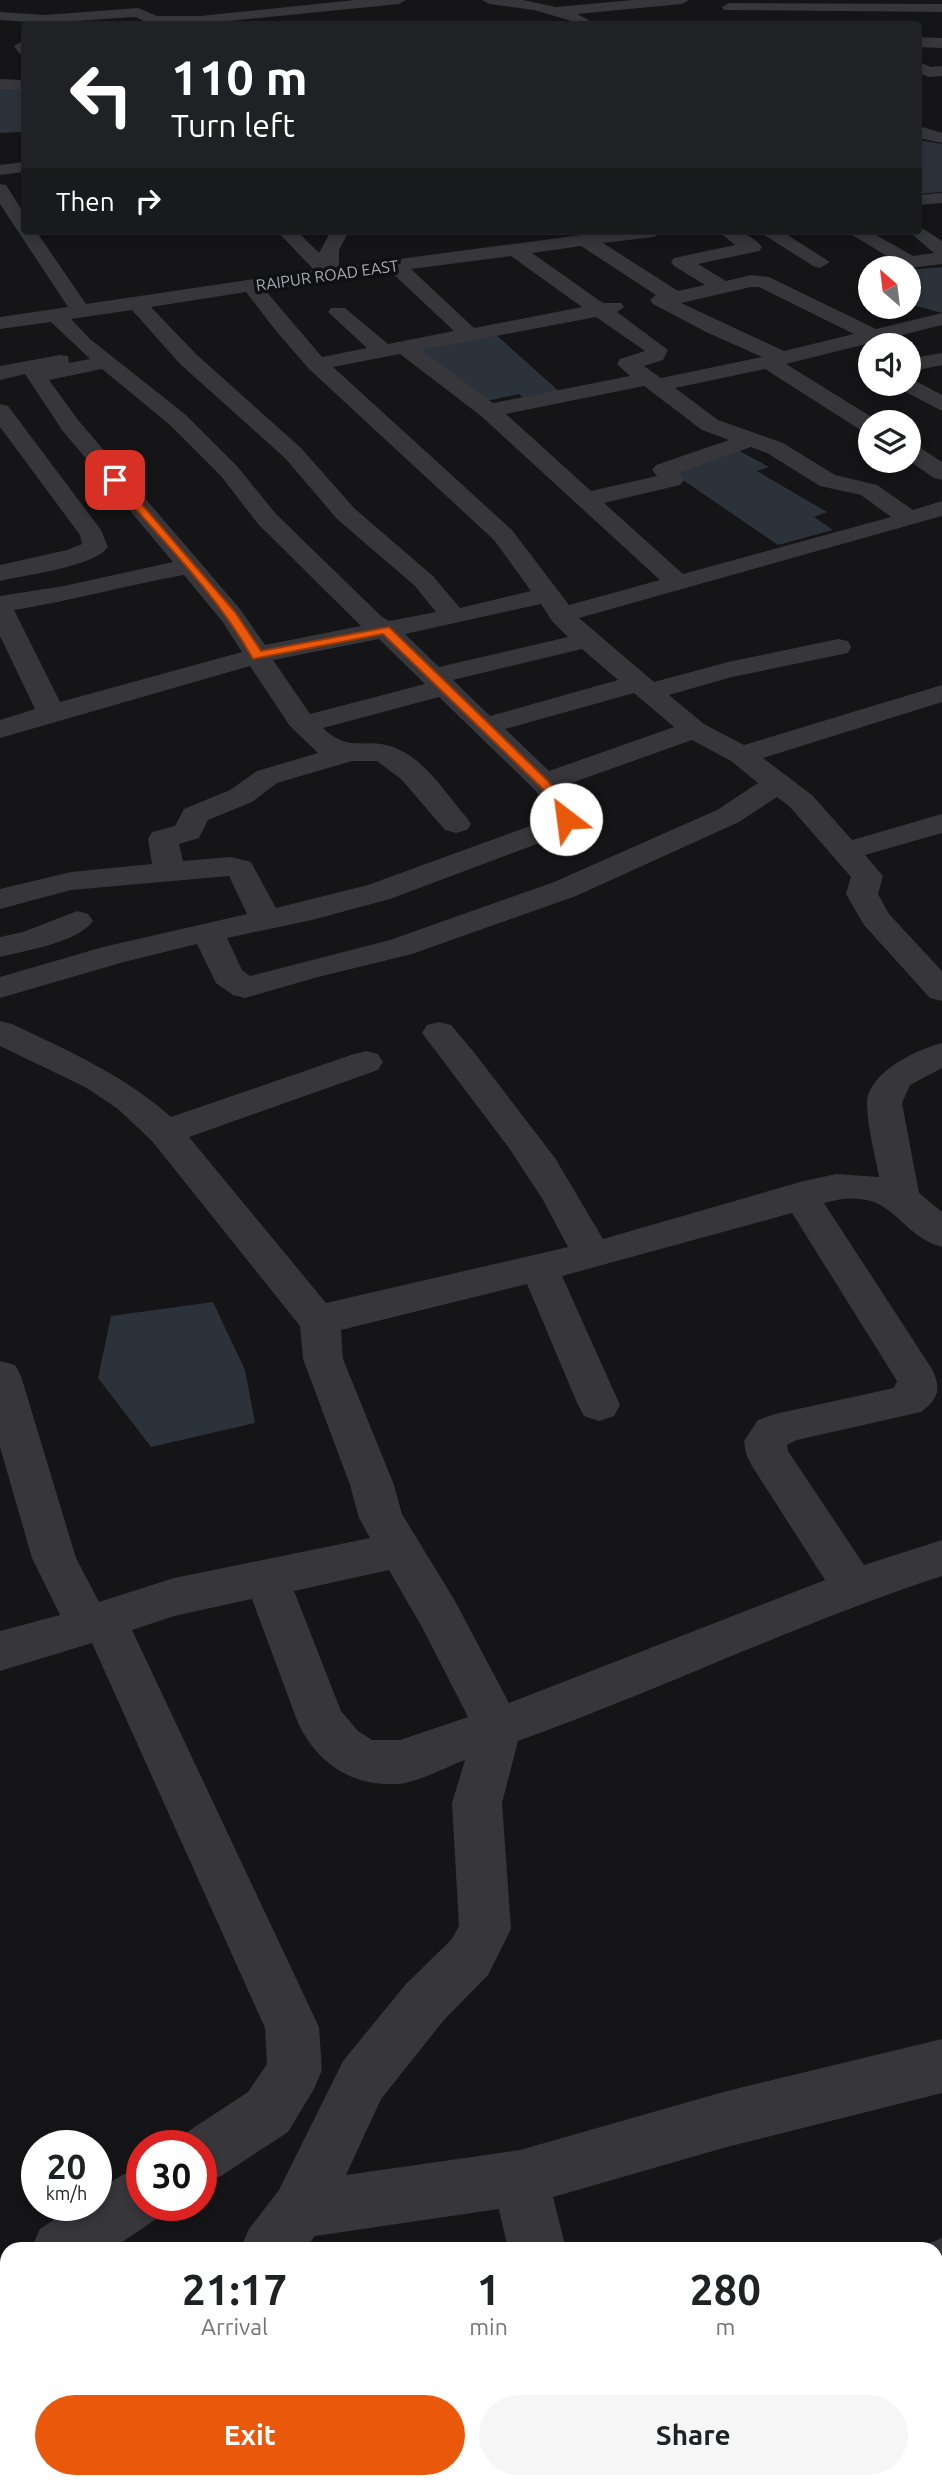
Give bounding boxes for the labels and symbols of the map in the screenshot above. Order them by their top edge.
street label: RAIPUR ROAD EAST [255,256,400,294]
north arrow [858,256,920,318]
pin [85,450,145,510]
position arrow [529,782,603,856]
speed limit sign: 30 [126,2130,217,2221]

